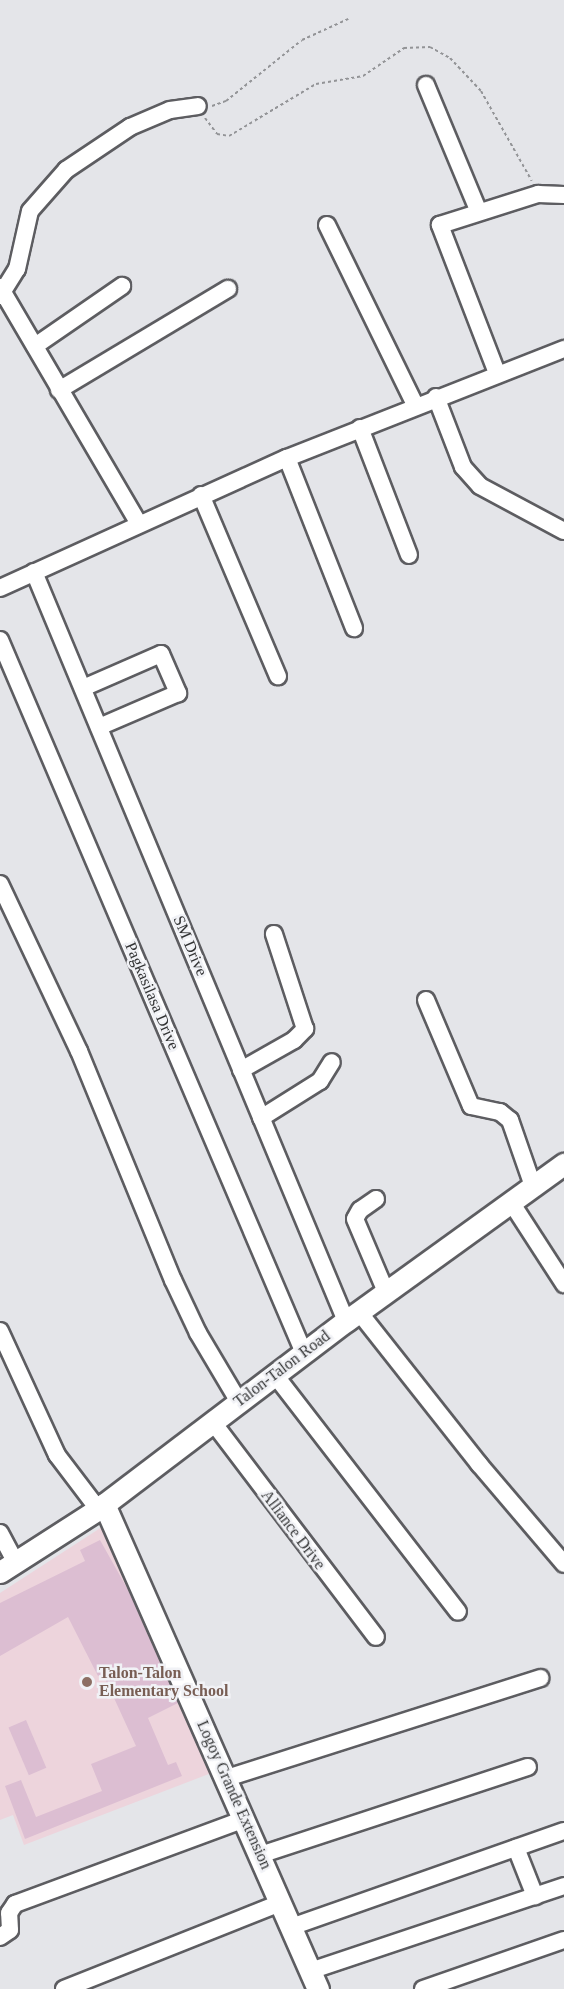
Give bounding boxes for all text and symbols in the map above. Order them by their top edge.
street label: SM Drive [169,913,211,979]
street label: Pagkasilasa Drive [121,939,183,1053]
street label: Talon-Talon Road [230,1327,334,1411]
street label: Alliance Drive [257,1486,329,1574]
place label: Talon-Talon Elementary School [99,1663,228,1701]
marker: Talon-Talon Elementary School [80,1675,94,1689]
street label: Logoy Grande Extension [193,1718,275,1872]

